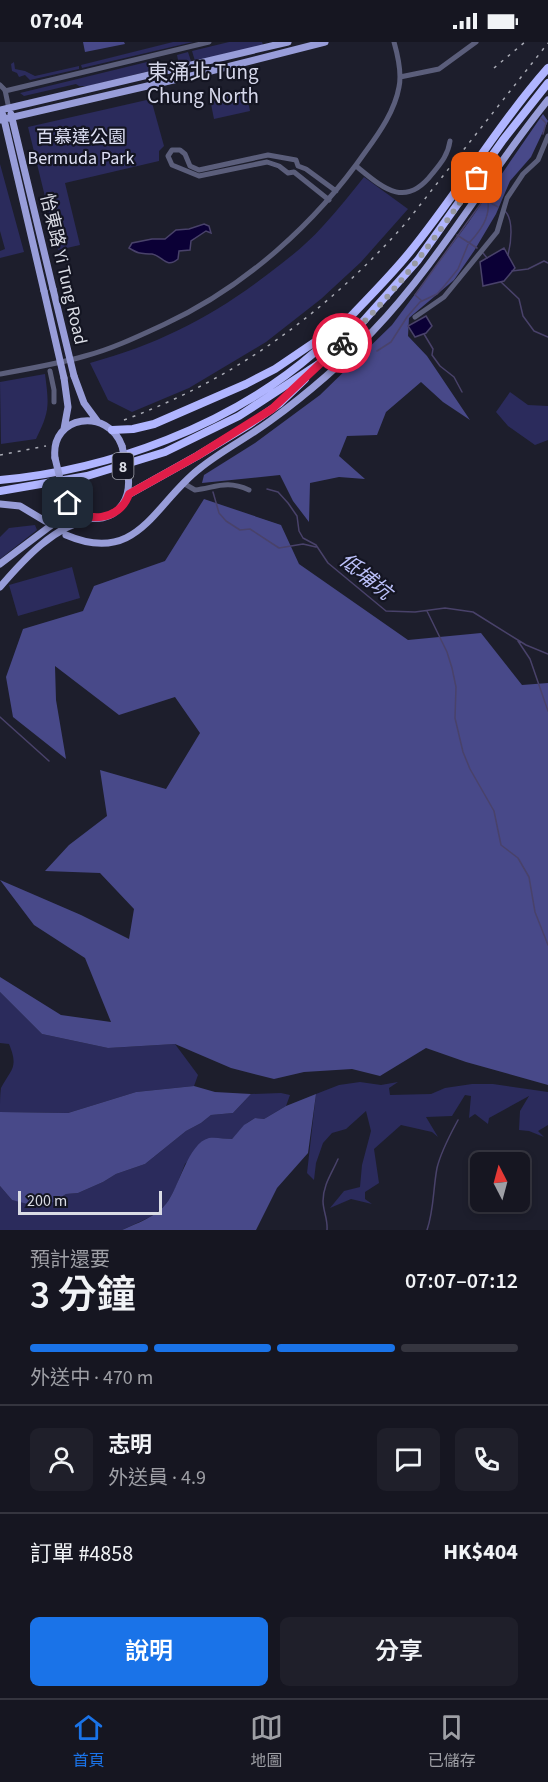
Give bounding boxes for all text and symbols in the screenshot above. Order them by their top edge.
text: 07:04 [30,5,83,37]
district label: 東涌北 Tung Chung North [147,57,259,111]
park label: 百慕達公園 Bermuda Park [28,125,134,171]
pin [451,152,502,203]
icon: bag [460,161,493,194]
street label: 怡東路 Yi Tung Road [34,191,93,347]
courier [312,313,372,373]
icon: bike [326,327,359,360]
road number: 8 [112,453,134,479]
pin [42,477,93,528]
icon: home [51,486,84,519]
water label: 低埔坑 [333,547,400,608]
north arrow [470,1152,530,1212]
map controls [470,1152,530,1212]
scale bar [18,1188,162,1216]
text: 200 m [27,1190,67,1212]
text: 預計還要 [30,1246,110,1274]
text: 07:07–07:12 [405,1265,518,1297]
text: 3 分鐘 [30,1268,136,1324]
text: 外送中 · 470 m [30,1364,153,1392]
button: person [30,1428,93,1491]
button: chat [377,1428,440,1491]
button: phone [455,1428,518,1491]
text: 志明 [108,1429,152,1461]
text: 外送員 · 4.9 [108,1464,206,1492]
text: HK$404 [443,1536,518,1568]
text: 訂單 #4858 [30,1538,133,1570]
button: 說明 [30,1617,268,1686]
button: 分享 [280,1617,518,1686]
tab: 首頁 [72,1711,105,1772]
tab: 地圖 [250,1711,283,1772]
tab: 已儲存 [428,1711,476,1772]

